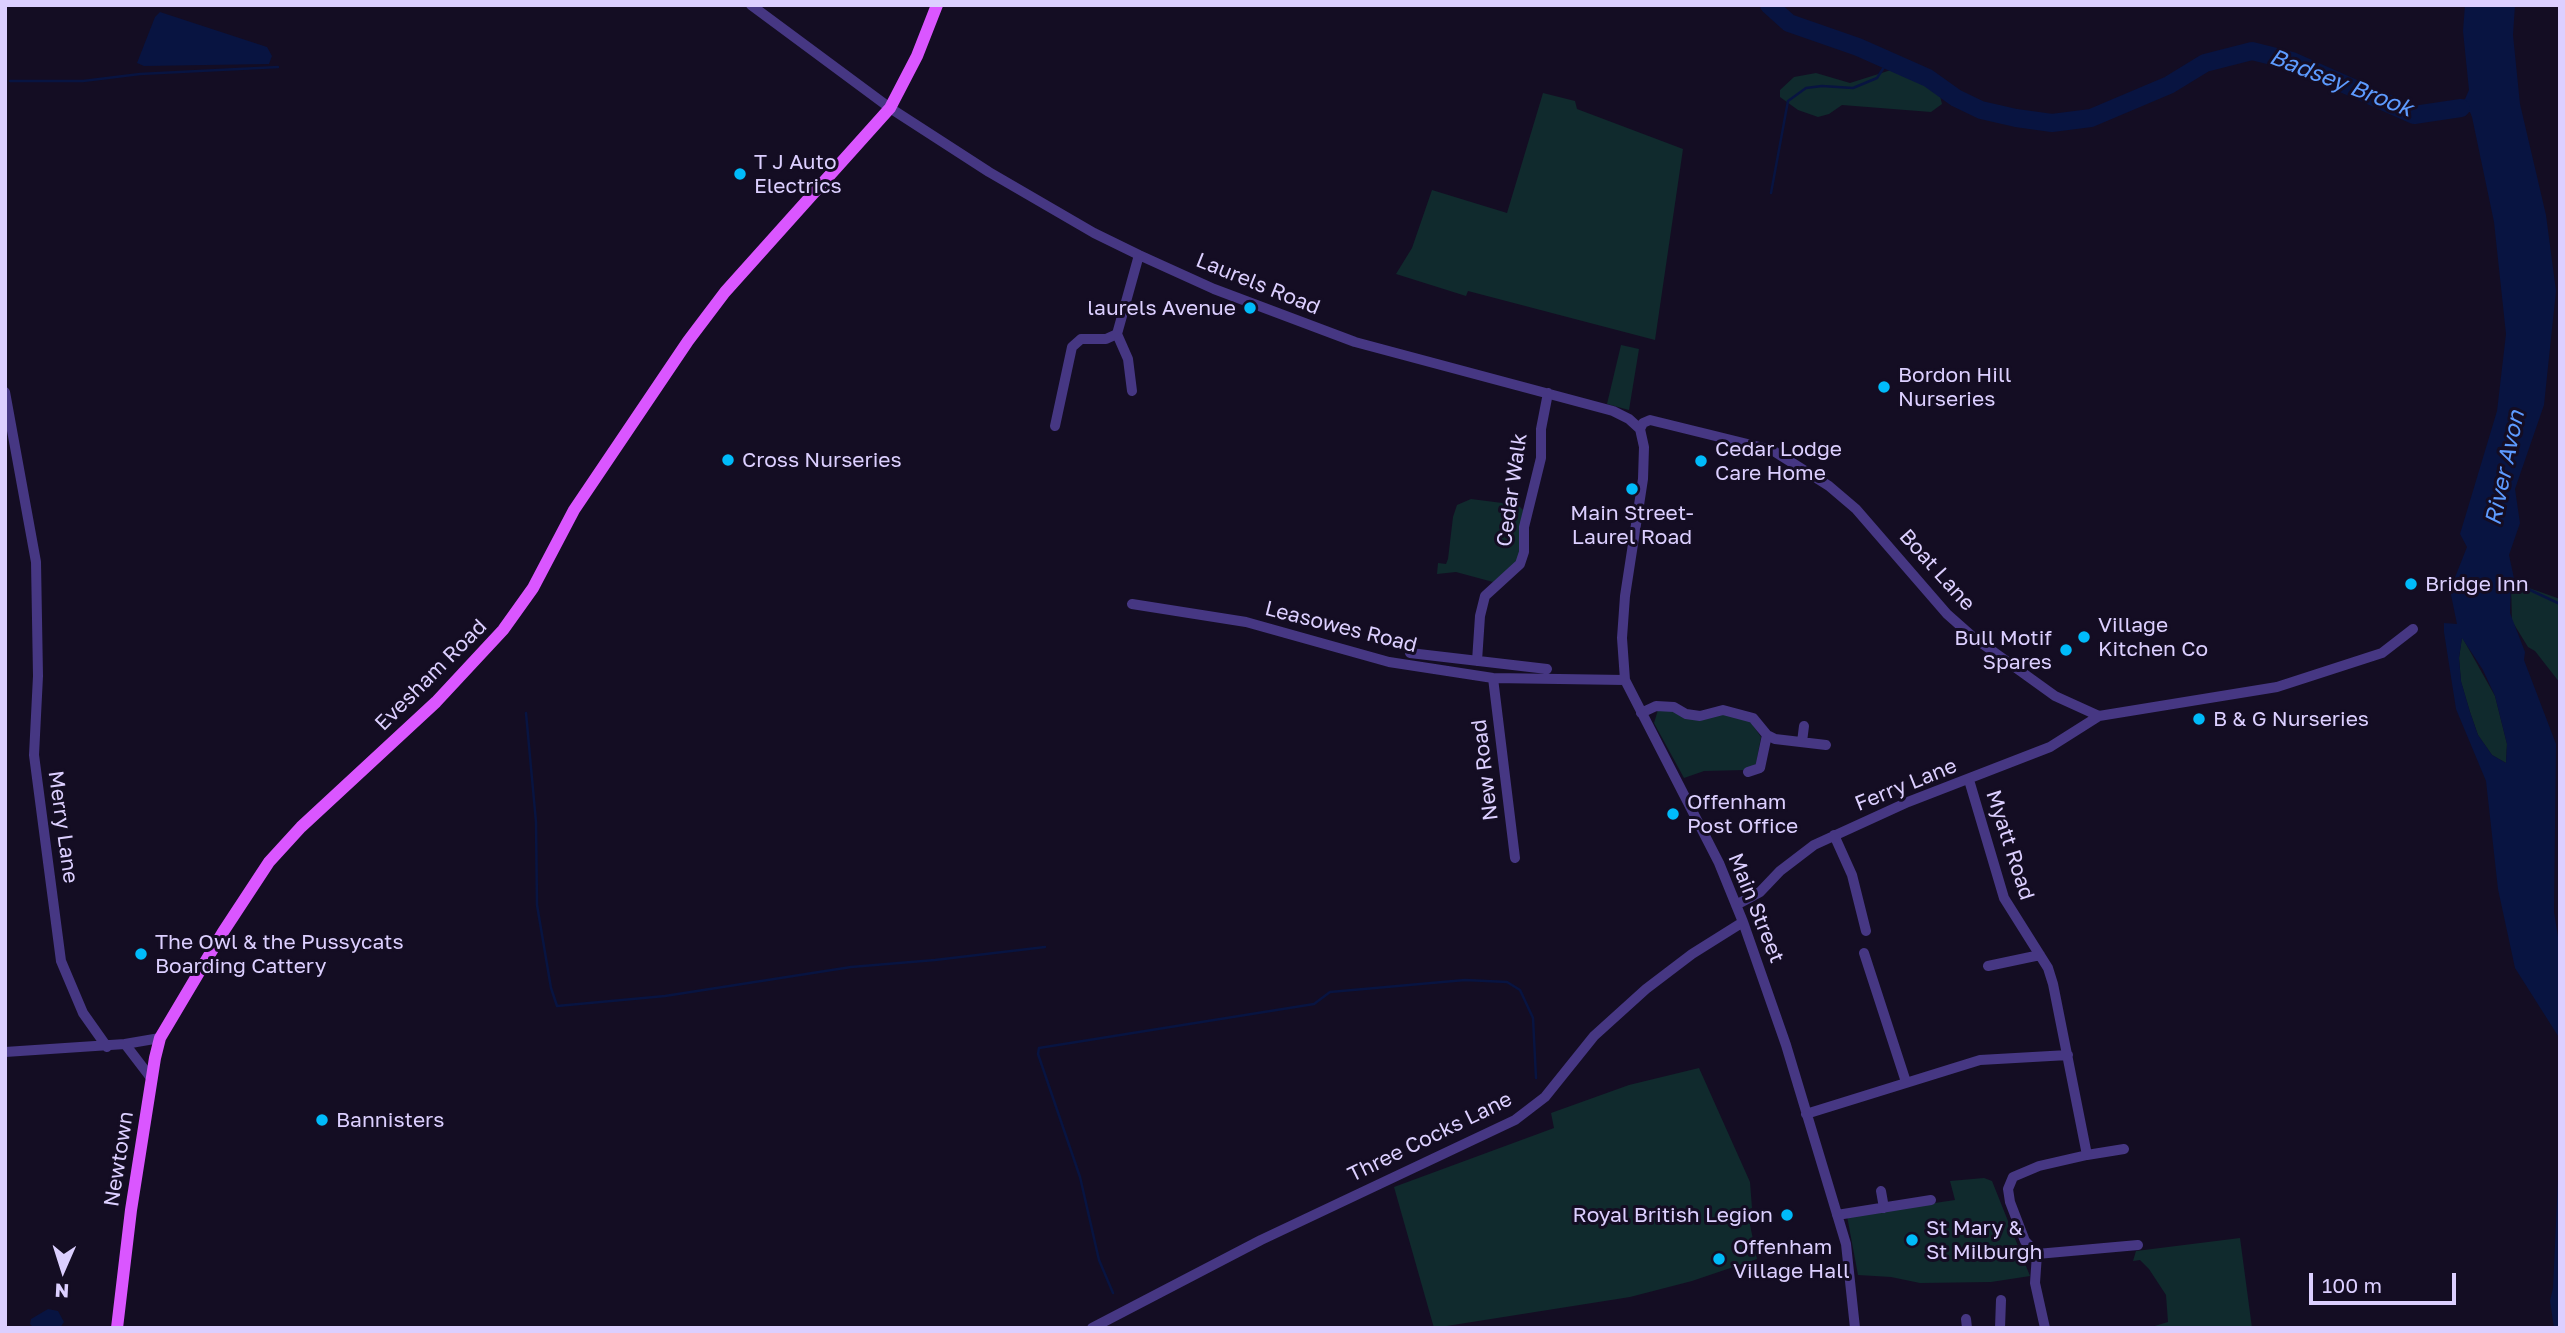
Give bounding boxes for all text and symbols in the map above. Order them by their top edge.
water label: Badsey Brook [2266,43,2416,123]
place label: T J Auto Electrics [754,149,842,199]
marker: T J Auto Electrics [732,166,748,182]
street label: Laurels Road [1192,248,1324,320]
place label: laurels Avenue [1087,295,1236,321]
marker: laurels Avenue [1242,300,1258,316]
place label: Bordon Hill Nurseries [1898,362,2011,412]
marker: Bordon Hill Nurseries [1876,379,1892,395]
water label: River Avon [2479,408,2531,528]
street label: Cedar Walk [1492,432,1532,548]
place label: Cedar Lodge Care Home [1715,436,1842,486]
place label: Cross Nurseries [742,447,902,473]
marker: Cross Nurseries [720,452,736,468]
marker: Cedar Lodge Care Home [1693,453,1709,469]
marker: Main Street- Laurel Road [1624,481,1640,497]
place label: Main Street- Laurel Road [1570,500,1694,550]
street label: Boat Lane [1894,524,1980,616]
place label: Bridge Inn [2425,571,2529,597]
marker: Bridge Inn [2403,576,2419,592]
street label: Leasowes Road [1262,596,1420,658]
place label: Village Kitchen Co [2098,612,2208,662]
street label: Evesham Road [370,614,492,736]
place label: Bull Motif Spares [1954,625,2052,675]
marker: Village Kitchen Co [2076,629,2092,645]
marker: Bull Motif Spares [2058,642,2074,658]
place label: B & G Nurseries [2213,706,2369,732]
marker: B & G Nurseries [2191,711,2207,727]
street label: New Road [1466,718,1504,822]
street label: Ferry Lane [1851,753,1961,817]
street label: Merry Lane [43,769,83,885]
street label: Myatt Road [1980,787,2040,903]
place label: Offenham Post Office [1687,789,1798,839]
marker: Offenham Post Office [1665,806,1681,822]
street label: Main Street [1723,850,1789,966]
place label: The Owl & the Pussycats Boarding Cattery [155,929,404,979]
marker: The Owl & the Pussycats Boarding Cattery [133,946,149,962]
street label: Three Cocks Lane [1344,1086,1516,1188]
place label: Bannisters [336,1107,444,1133]
street label: Newtown [99,1110,139,1208]
marker: Bannisters [314,1112,330,1128]
place label: Royal British Legion [1573,1202,1773,1228]
marker: Royal British Legion [1779,1207,1795,1223]
place label: St Mary & St Milburgh [1926,1215,2043,1265]
marker: St Mary & St Milburgh [1904,1232,1920,1248]
place label: Offenham Village Hall [1733,1234,1850,1284]
north arrow [28,1235,98,1305]
marker: Offenham Village Hall [1711,1251,1727,1267]
scale bar [2313,1260,2460,1304]
text: 100 m [2322,1272,2382,1298]
text: N [54,1280,70,1303]

